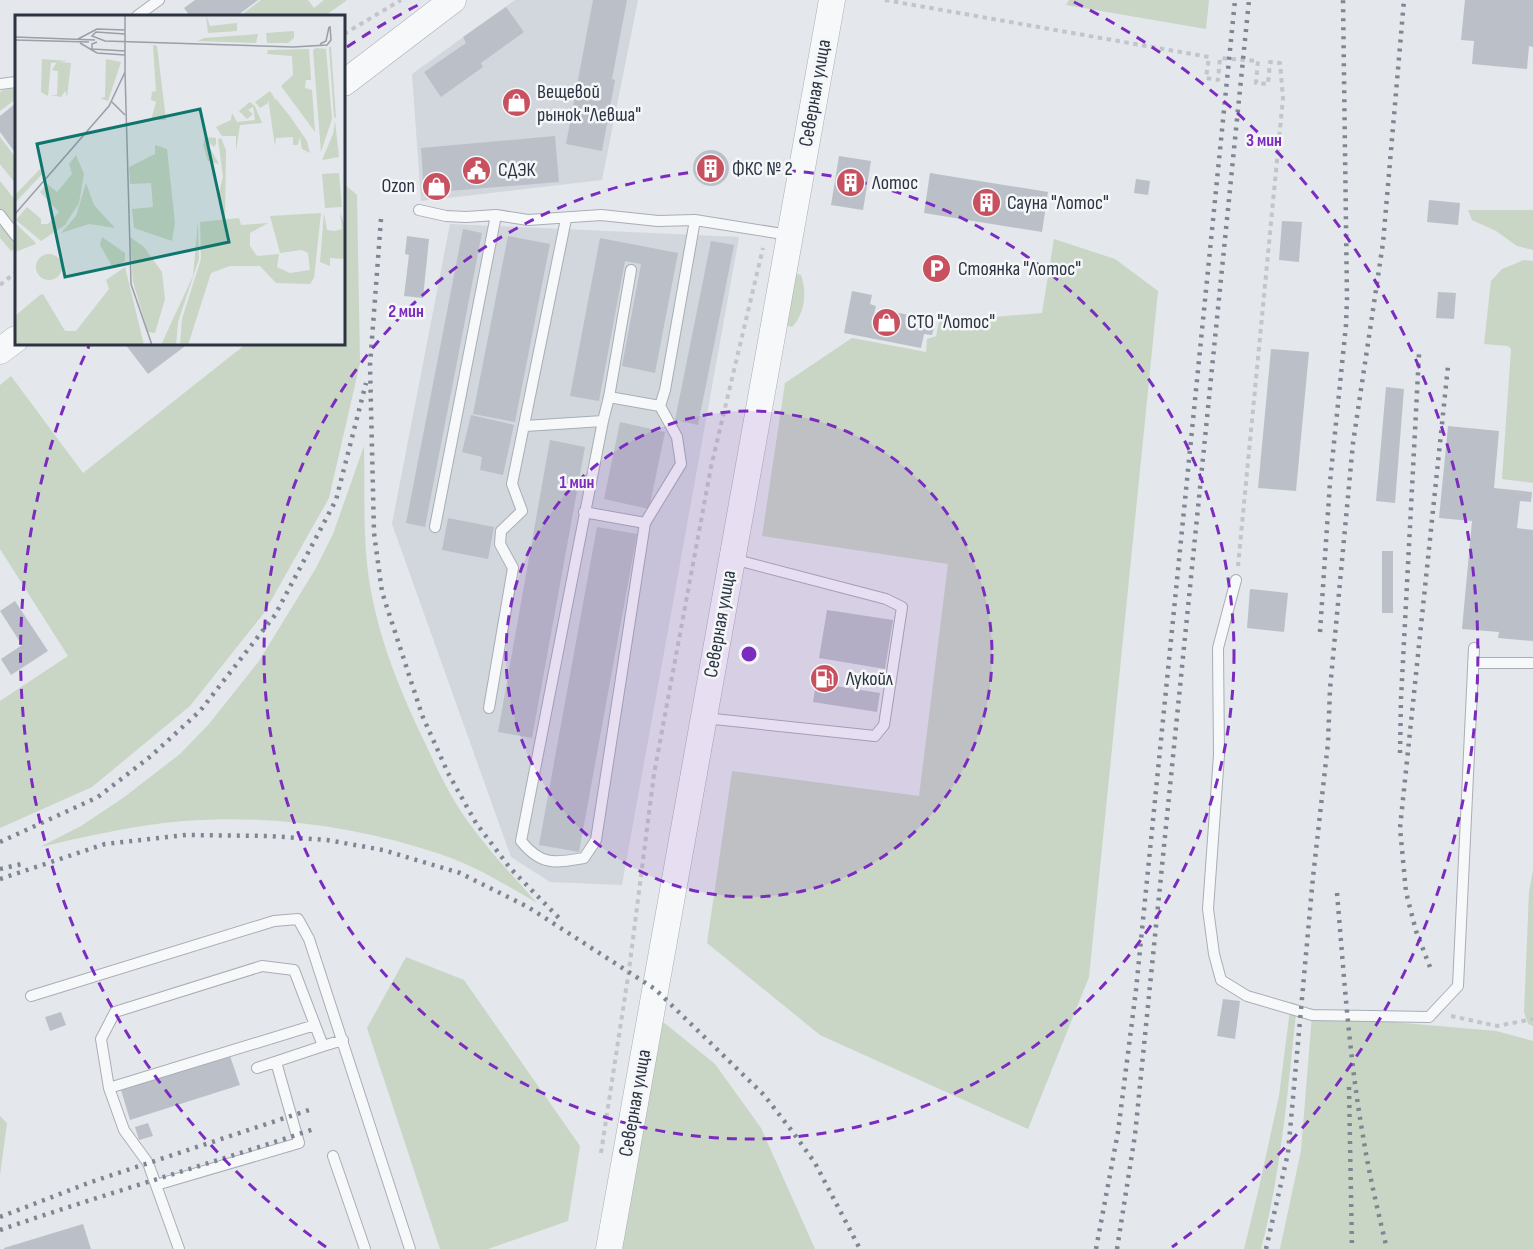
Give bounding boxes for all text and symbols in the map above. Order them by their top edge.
inset map [15,15,345,345]
street label: Северная улица [794,38,836,148]
place label: Вещевой рынок "Левша" [537,80,641,127]
shop icon: Вещевой рынок "Левша" [500,87,532,119]
text: 3 мин [1246,130,1282,151]
building icon: ФКС № 2 [695,153,727,185]
public building icon: СДЭК [461,154,493,186]
place label: ФКС № 2 [732,157,793,181]
place label: СДЭК [498,158,536,182]
building icon: Лотос [835,167,867,199]
shop icon: Ozon [420,170,452,202]
place label: Лотос [871,171,918,195]
place label: Ozon [381,174,415,198]
building icon: Сауна "Лотос" [970,187,1002,219]
place label: Сауна "Лотос" [1007,191,1109,215]
parking icon: Стоянка "Лотос" [921,253,953,285]
place label: Стоянка "Лотос" [958,257,1081,281]
text: 2 мин [388,301,424,322]
shop icon: СТО "Лотос" [870,306,902,338]
place label: СТО "Лотос" [907,310,995,334]
text: 1 мин [560,472,595,493]
street label: Северная улица [699,569,741,679]
centre of rings [739,644,759,664]
fuel station icon: Лукойл [809,663,841,695]
place label: Лукойл [845,667,893,691]
street label: Северная улица [614,1048,656,1158]

